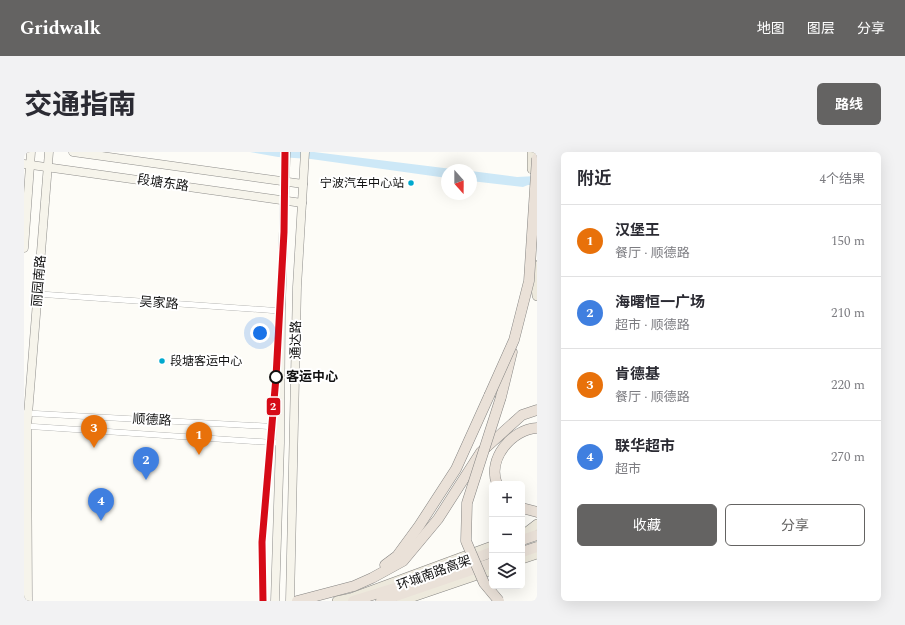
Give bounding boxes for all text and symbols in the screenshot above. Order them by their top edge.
text: Gridwalk [20,14,101,43]
text: 地图 [757,18,785,39]
text: 图层 [807,18,835,39]
text: 分享 [857,18,885,39]
button: 路线 [817,83,881,125]
text: 交通指南 [24,84,136,127]
north arrow [441,164,477,200]
text: 附近 [577,166,611,192]
street label: 段塘东路 [136,169,190,197]
text: 4个结果 [819,169,865,189]
place label: 宁波汽车中心站 [320,174,404,193]
marker: 宁波汽车中心站 [406,178,416,188]
text: 汉堡王 [615,219,660,242]
text: 1 [586,231,594,251]
text: 150 m [831,231,865,251]
text: 餐厅 · 顺德路 [615,243,690,263]
street label: 丽园南路 [27,254,51,308]
text: 海曙恒一广场 [615,291,705,314]
street label: 吴家路 [139,292,179,314]
text: 2 [586,303,594,323]
text: 210 m [831,303,865,323]
text: 超市 · 顺德路 [615,315,690,335]
street label: 通达路 [286,320,306,360]
your location [250,323,270,343]
place label: 段塘客运中心 [170,352,242,371]
marker: 段塘客运中心 [157,356,167,366]
text: 肯德基 [615,363,660,386]
place label: 客运中心 [286,367,338,387]
marker: 客运中心 [269,370,283,384]
text: 3 [586,375,594,395]
text: 220 m [831,375,865,395]
text: 餐厅 · 顺德路 [615,387,690,407]
line badge: 2 [266,397,281,416]
text: 2 [270,398,276,415]
street label: 顺德路 [132,409,172,431]
pin: 3 [81,415,107,448]
pin: 1 [186,422,212,455]
text: 联华超市 [615,435,675,458]
pin: 2 [133,447,159,480]
text: 4 [586,447,594,467]
text: 270 m [831,447,865,467]
text: 超市 [615,459,641,479]
map controls [489,481,525,589]
button: + [489,481,525,517]
pin: 4 [88,488,114,521]
button: 收藏 [577,504,717,546]
button: 分享 [725,504,865,546]
button: − [489,517,525,553]
street label: 环城南路高架 [394,550,474,596]
button: layers [489,553,525,589]

